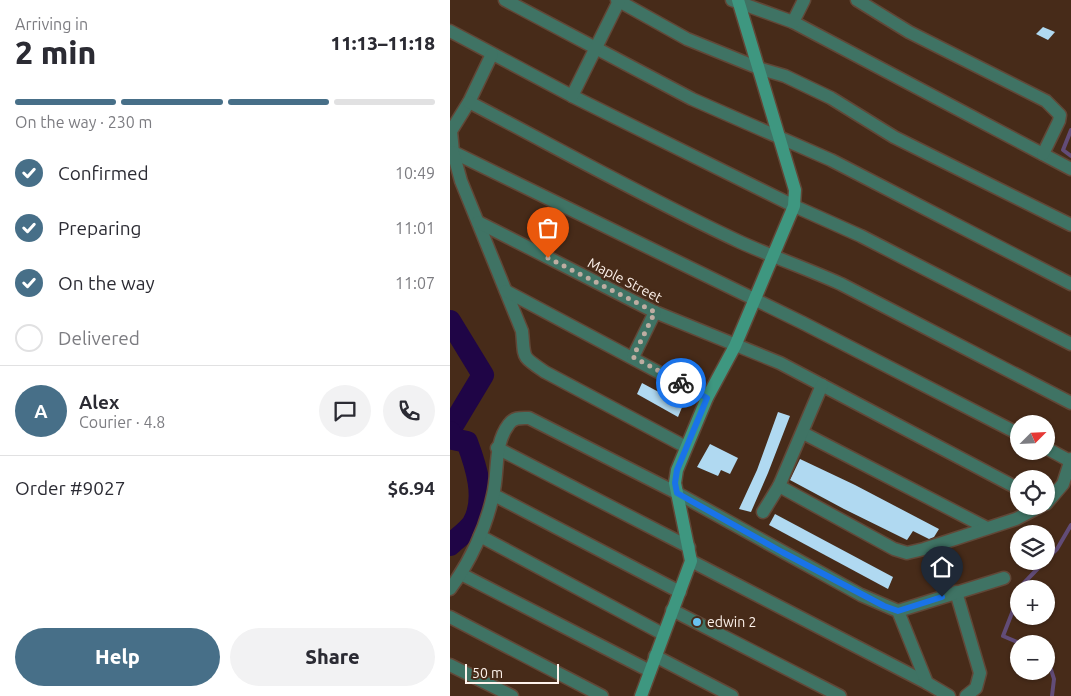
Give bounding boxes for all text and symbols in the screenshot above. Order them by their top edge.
text: Arriving in [15,15,88,33]
text: 11:13–11:18 [330,32,435,54]
text: 2 min [15,34,96,70]
text: On the way · 230 m [15,113,152,131]
icon: check [15,159,43,187]
text: Confirmed [58,162,149,184]
text: 10:49 [395,164,435,182]
pin [527,207,569,258]
icon: check [15,214,43,242]
icon: bag [534,214,562,242]
text: Preparing [58,217,142,239]
text: 11:01 [395,219,435,237]
street label: Maple Street [585,254,665,306]
icon: check [15,269,43,297]
text: On the way [58,272,155,294]
text: 11:07 [395,274,435,292]
text: Delivered [58,327,140,349]
courier [656,358,706,408]
icon: bike [667,369,695,397]
button: chat [319,385,371,437]
button: phone [383,385,435,437]
text: Alex [79,391,119,413]
text: A [34,400,48,422]
text: Courier · 4.8 [79,413,165,431]
north arrow [1010,415,1055,460]
map controls [1010,415,1055,680]
button: locate [1010,470,1055,515]
text: Order #9027 [15,477,125,499]
text: $6.94 [387,477,435,499]
button: layers [1010,525,1055,570]
pin [921,546,963,597]
icon: home [928,553,956,581]
button: + [1010,580,1055,625]
place label: edwin 2 [707,614,756,630]
marker: edwin 2 [691,616,703,628]
button: Help [15,628,220,686]
button: Share [230,628,435,686]
button: − [1010,635,1055,680]
scale bar [465,661,559,684]
text: 50 m [472,665,503,681]

